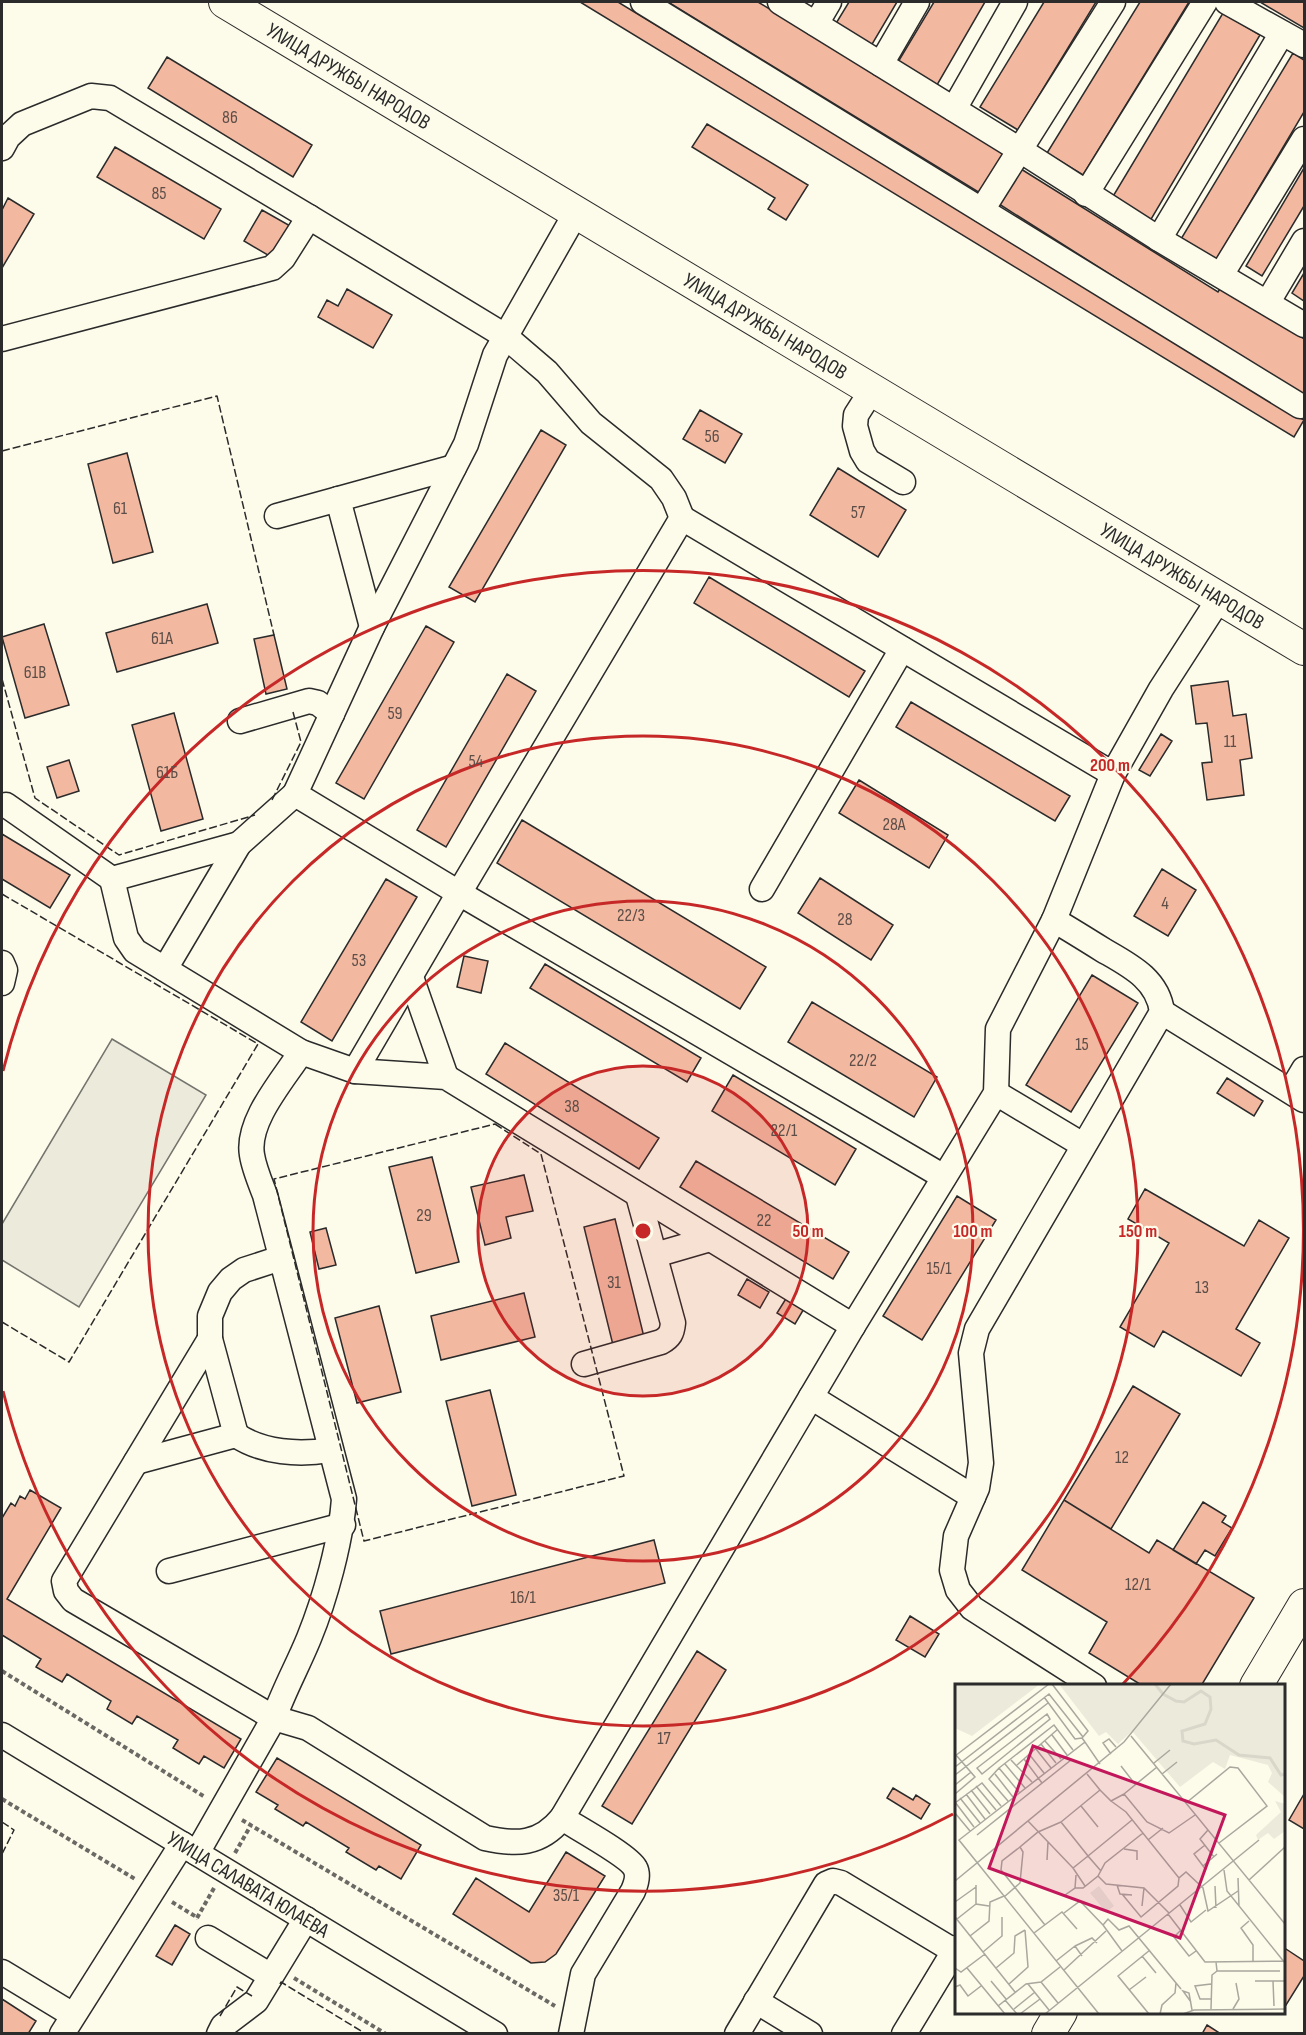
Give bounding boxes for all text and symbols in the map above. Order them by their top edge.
street label: УЛИЦА ДРУЖБЫ НАРОДОВ [262,17,435,135]
house number: 86 [222,107,238,128]
house number: 85 [151,183,167,204]
street label: УЛИЦА ДРУЖБЫ НАРОДОВ [679,267,852,385]
house number: 56 [704,426,720,447]
house number: 61 [113,498,128,519]
house number: 57 [851,502,866,523]
street label: УЛИЦА ДРУЖБЫ НАРОДОВ [1096,517,1269,635]
house number: 61А [151,628,173,649]
house number: 61В [24,662,46,683]
house number: 59 [387,703,403,724]
house number: 11 [1224,731,1237,752]
house number: 54 [469,751,484,772]
text: 200 m [1090,755,1130,776]
house number: 61Б [156,762,178,783]
house number: 28А [882,814,906,835]
house number: 4 [1161,893,1169,914]
house number: 22/3 [617,905,645,926]
house number: 28 [837,909,853,930]
house number: 53 [352,950,366,971]
house number: 15 [1075,1034,1089,1055]
house number: 22/2 [849,1050,877,1071]
house number: 38 [564,1096,580,1117]
house number: 22/1 [771,1120,798,1141]
house number: 29 [416,1205,432,1226]
house number: 22 [757,1210,771,1231]
centre of rings [633,1221,653,1241]
text: 50 m [792,1221,824,1242]
text: 100 m [954,1221,993,1242]
text: 150 m [1119,1221,1157,1242]
house number: 15/1 [926,1258,952,1279]
house number: 31 [607,1272,622,1293]
house number: 13 [1195,1277,1209,1298]
house number: 12 [1115,1447,1129,1468]
house number: 12/1 [1125,1574,1152,1595]
house number: 16/1 [510,1587,537,1608]
inset map [955,1684,1285,2014]
house number: 17 [657,1728,672,1749]
street label: УЛИЦА САЛАВАТА ЮЛАЕВА [163,1826,335,1944]
house number: 35/1 [553,1885,580,1906]

